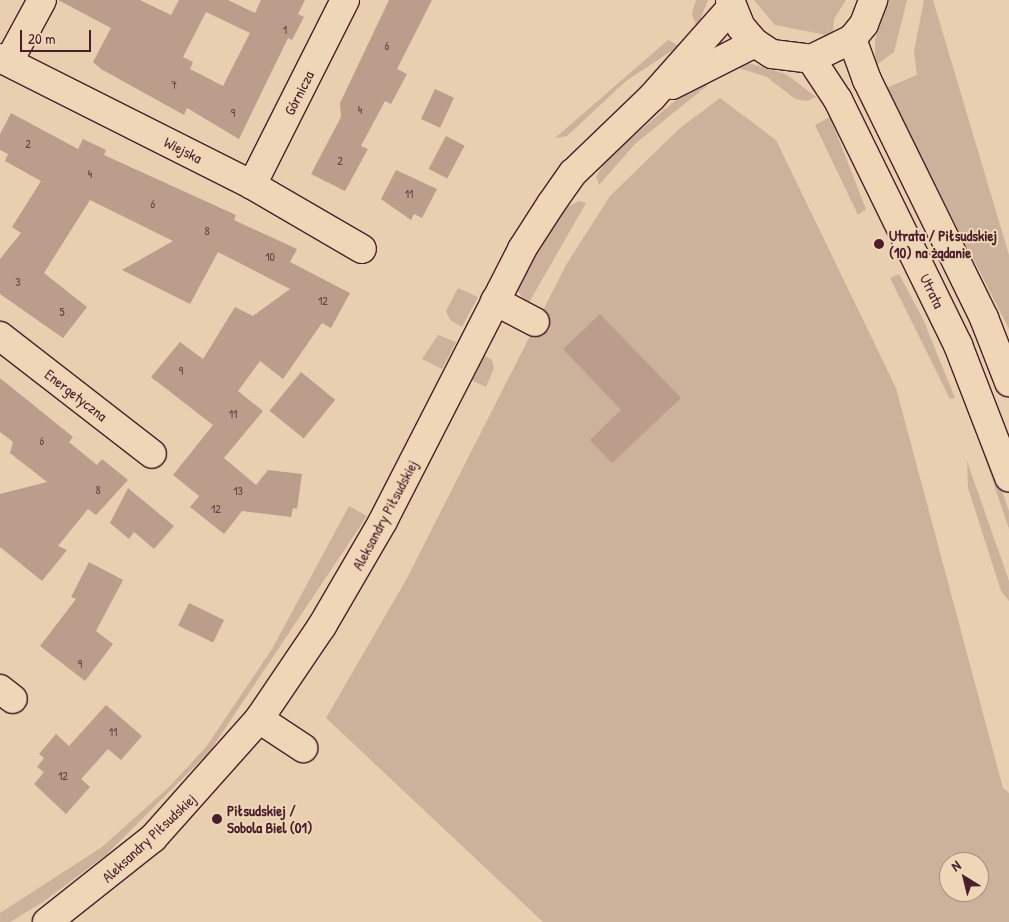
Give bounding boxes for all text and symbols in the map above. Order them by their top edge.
scale bar [22,20,94,52]
house number: 1 [283,23,287,37]
text: 20 m [28,28,55,49]
house number: 6 [385,39,389,53]
street label: Górnicza [280,68,318,118]
house number: 7 [171,78,177,92]
house number: 4 [358,103,362,117]
house number: 9 [231,106,235,120]
street label: Wiejska [161,133,205,167]
house number: 2 [25,137,31,151]
house number: 2 [337,154,343,168]
house number: 4 [88,167,92,181]
house number: 11 [405,187,413,201]
house number: 6 [151,197,155,211]
house number: 8 [204,224,210,238]
place label: Utrata / Piłsudskiej (10) na żądanie [889,226,997,261]
marker: Utrata / Piłsudskiej (10) na żądanie [873,238,885,250]
house number: 10 [265,250,275,264]
street label: Utrata [916,271,948,311]
house number: 3 [15,275,21,289]
house number: 12 [318,294,328,308]
house number: 5 [59,305,65,319]
house number: 9 [179,364,183,378]
street label: Energetyczna [41,365,111,425]
house number: 11 [229,407,237,421]
house number: 6 [40,434,44,448]
street label: Aleksandry Piłsudskiej [348,457,422,573]
house number: 8 [95,483,101,497]
house number: 13 [233,484,243,498]
house number: 12 [211,502,221,516]
house number: 9 [78,657,82,671]
house number: 11 [109,725,117,739]
house number: 12 [58,769,68,783]
street label: Aleksandry Piłsudskiej [98,790,200,886]
place label: Piłsudskiej / Sobola Biel (01) [227,801,312,836]
marker: Piłsudskiej / Sobola Biel (01) [211,813,223,825]
north arrow [939,852,989,902]
text: N [947,855,964,875]

